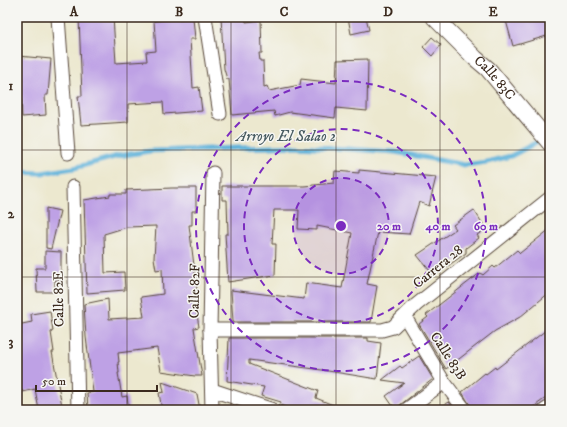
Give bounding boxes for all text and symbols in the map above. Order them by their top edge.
text: A [69,4,79,20]
text: B [175,4,183,20]
text: C [280,4,289,20]
text: D [383,4,393,20]
text: E [488,4,498,20]
street label: Calle 83C [470,52,519,104]
text: 1 [9,78,14,94]
water label: Arroyo El Salao 2 [234,127,336,146]
text: 2 [8,206,15,222]
centre of rings [334,219,348,233]
text: 20 m [377,219,401,234]
text: 40 m [425,219,450,234]
text: 60 m [474,219,498,234]
street label: Carrera 28 [409,241,467,293]
street label: Calle 82F [186,263,204,319]
street label: Calle 82E [50,271,68,327]
street label: Calle 83B [426,329,470,383]
text: 3 [9,334,14,350]
scale bar [36,367,157,393]
text: 50 m [42,374,66,389]

